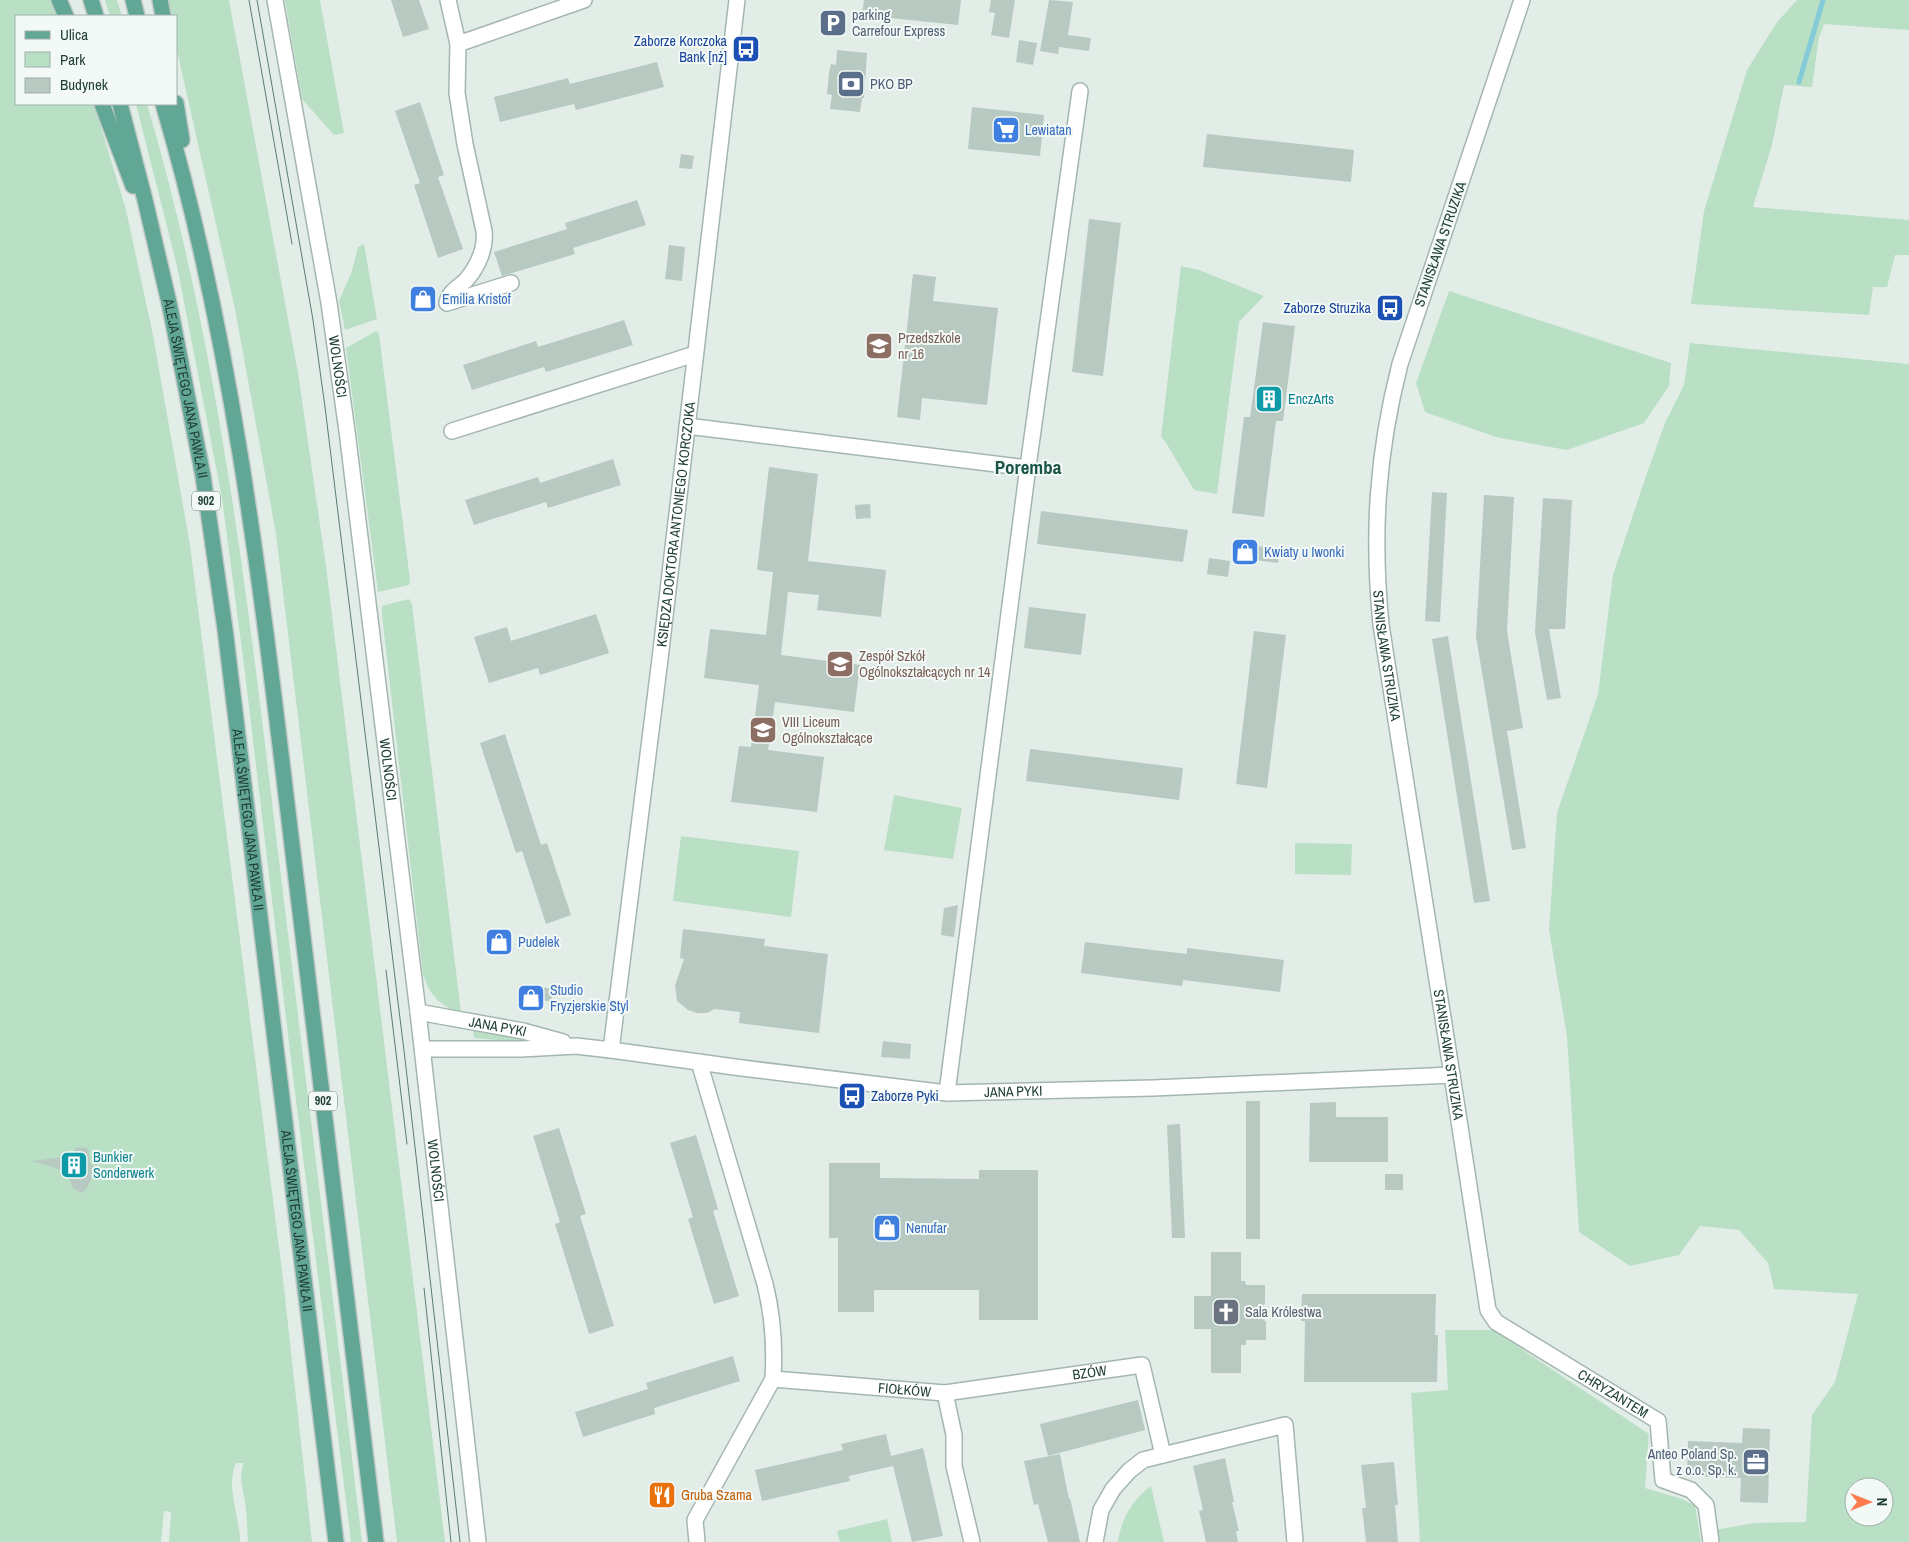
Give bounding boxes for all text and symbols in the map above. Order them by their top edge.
place label: parking Carrefour Express [852,6,945,40]
parking icon: parking Carrefour Express [818,8,848,38]
legend [15,15,178,105]
text: Ulica [60,24,88,45]
place label: Zaborze Korczoka Bank [nż] [634,32,728,66]
bus stop icon: Zaborze Korczoka Bank [nż] [731,34,761,64]
text: Park [60,49,86,70]
bank icon: PKO BP [836,69,866,99]
text: Budynek [60,74,109,95]
place label: PKO BP [870,75,913,93]
supermarket icon: Lewiatan [991,115,1021,145]
place label: Lewiatan [1025,121,1072,139]
street label: STANISŁAWA STRUZIKA [1410,179,1470,309]
shop icon: Emilia Kristof [408,284,438,314]
place label: Emilia Kristof [442,290,512,308]
bus stop icon: Zaborze Struzika [1375,293,1405,323]
street label: ALEJA ŚWIĘTEGO JANA PAWŁA II [159,296,212,479]
place label: Zaborze Struzika [1284,299,1372,317]
place label: Przedszkole nr 16 [898,329,961,363]
school or university icon: Przedszkole nr 16 [864,331,894,361]
street label: WOLNOŚCI [325,334,351,399]
building icon: EnczArts [1254,384,1284,414]
place label: EnczArts [1288,390,1334,408]
street label: KSIĘDZA DOKTORA ANTONIEGO KORCZOKA [652,400,699,648]
district label: Poremba [995,454,1062,480]
road number: 902 [192,492,220,511]
shop icon: Kwiaty u Iwonki [1230,537,1260,567]
place label: Kwiaty u Iwonki [1264,543,1344,561]
street label: STANISŁAWA STRUZIKA [1369,590,1405,722]
place label: Zespół Szkół Ogólnokształcących nr 14 [859,647,991,681]
school or university icon: Zespół Szkół Ogólnokształcących nr 14 [825,649,855,679]
place label: VIII Liceum Ogólnokształcące [782,713,873,747]
school or university icon: VIII Liceum Ogólnokształcące [748,715,778,745]
street label: ALEJA ŚWIĘTEGO JANA PAWŁA II [228,727,268,912]
street label: WOLNOŚCI [376,737,401,802]
shop icon: Pudelek [484,927,514,957]
place label: Pudelek [518,933,560,951]
place label: Studio Fryzjerskie Styl [550,981,628,1015]
shop icon: Studio Fryzjerskie Styl [516,983,546,1013]
street label: STANISŁAWA STRUZIKA [1430,988,1468,1122]
street label: JANA PYKI [467,1012,529,1041]
bus stop icon: Zaborze Pyki [837,1081,867,1111]
street label: JANA PYKI [984,1082,1043,1101]
place label: Zaborze Pyki [871,1087,939,1105]
road number: 902 [309,1092,337,1110]
street label: ALEJA ŚWIĘTEGO JANA PAWŁA II [277,1128,317,1313]
street label: WOLNOŚCI [423,1139,448,1203]
place label: Bunkier Sonderwerk [93,1148,155,1182]
building icon: Bunkier Sonderwerk [59,1150,89,1180]
shop icon: Nenufar [872,1213,902,1243]
place label: Nenufar [906,1219,947,1237]
church icon: Sala Królestwa [1211,1297,1241,1327]
place label: Sala Królestwa [1245,1303,1322,1321]
street label: BZÓW [1071,1361,1108,1384]
street label: CHRYZANTEM [1574,1365,1652,1422]
street label: FIOŁKÓW [877,1379,932,1401]
place label: Anteo Poland Sp. z o.o. Sp. k. [1647,1445,1737,1479]
office icon: Anteo Poland Sp. z o.o. Sp. k. [1741,1447,1771,1477]
north arrow [1844,1477,1894,1527]
restaurant icon: Gruba Szama [647,1480,677,1510]
place label: Gruba Szama [681,1486,752,1504]
text: N [1873,1498,1891,1506]

